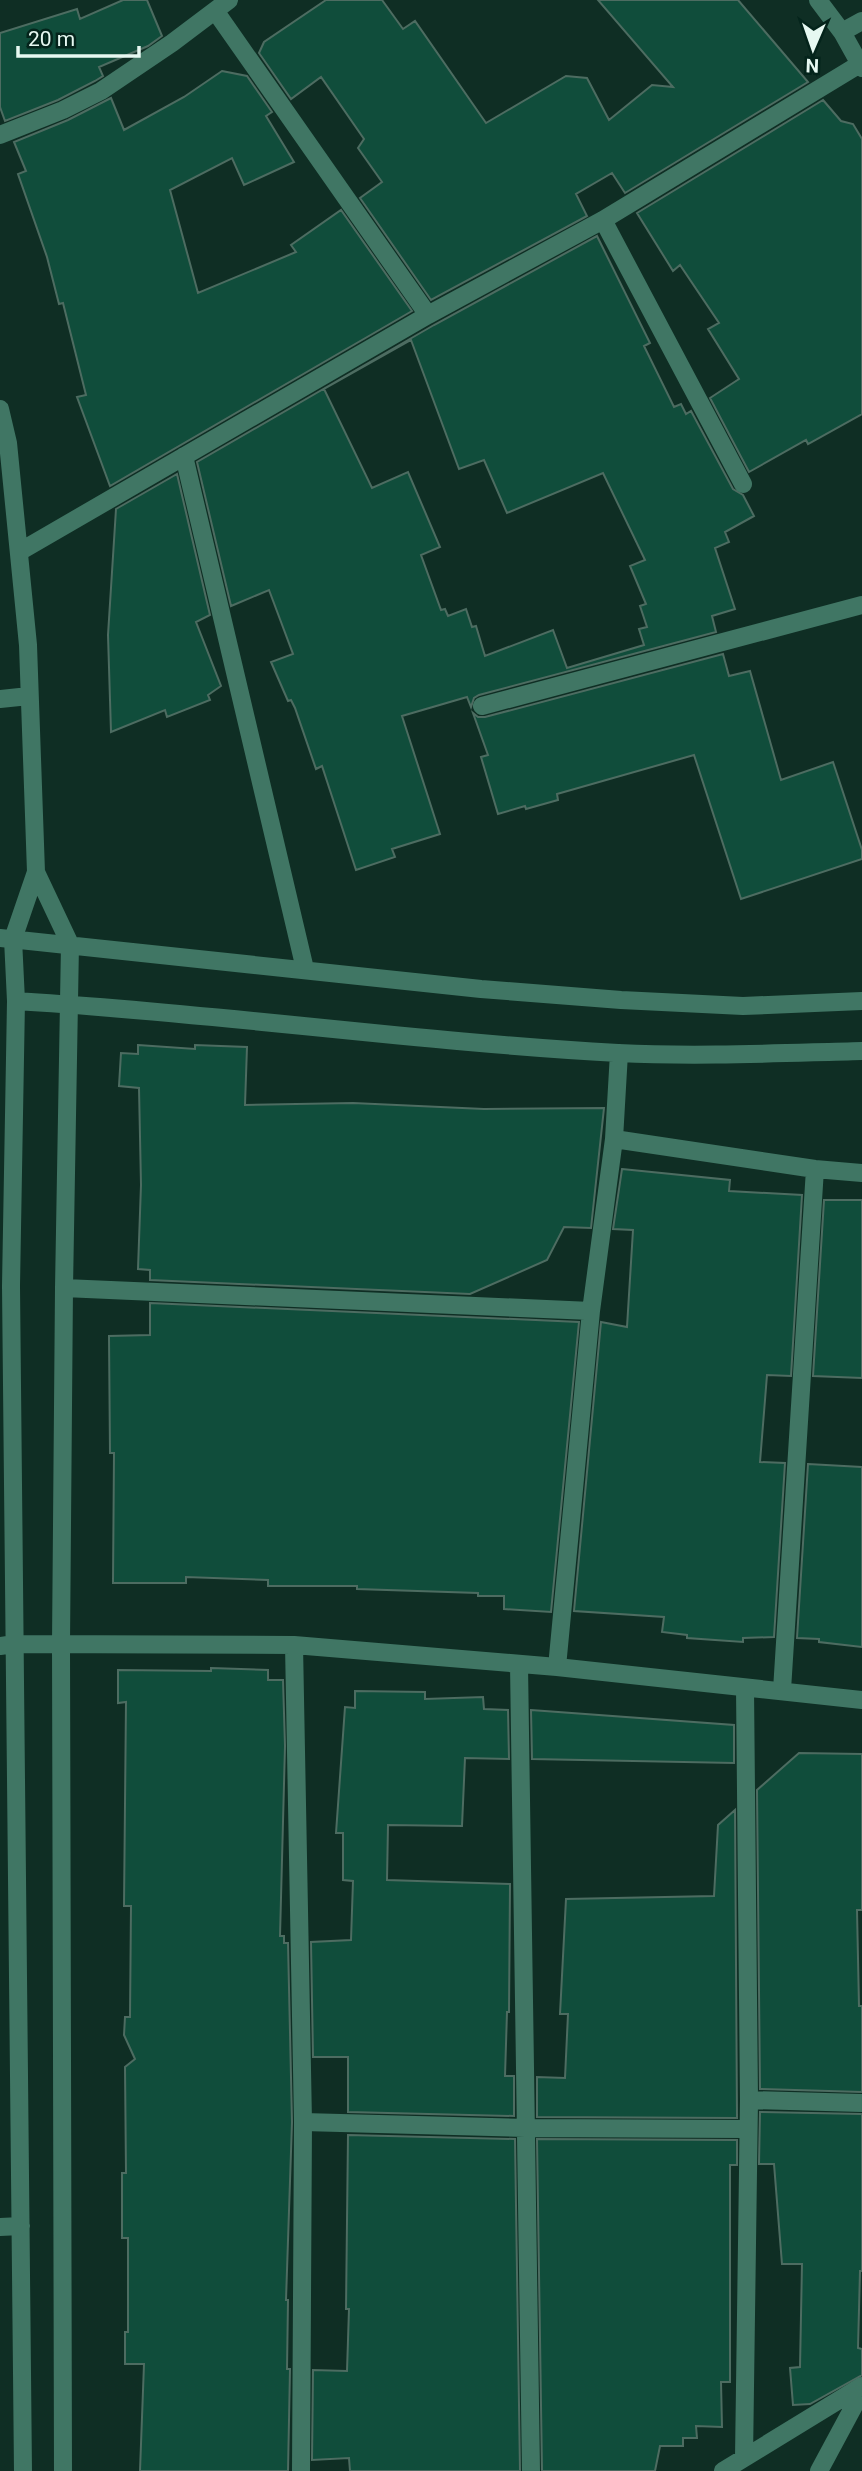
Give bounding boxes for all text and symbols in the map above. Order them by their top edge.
scale bar [18,14,138,58]
north arrow [778,14,848,84]
text: 20 m [28,27,75,51]
text: N [805,54,820,77]

